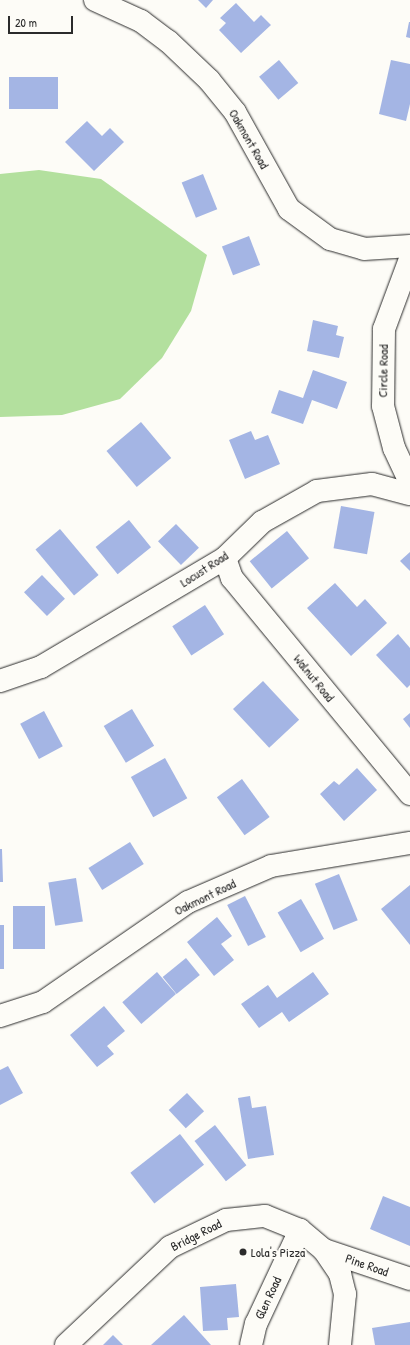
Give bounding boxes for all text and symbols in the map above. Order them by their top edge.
scale bar [10,8,75,34]
text: 20 m [15,14,37,31]
street label: Oakmont Road [226,106,272,172]
street label: Circle Road [375,344,391,398]
street label: Locust Road [177,548,231,590]
street label: Walnut Road [290,651,338,705]
street label: Oakmont Road [172,875,238,919]
street label: Bridge Road [168,1216,224,1254]
place label: Lola's Pizza [251,1244,305,1260]
marker: Lola's Pizza [238,1247,248,1257]
street label: Pine Road [343,1250,391,1280]
street label: Glen Road [251,1274,285,1322]

